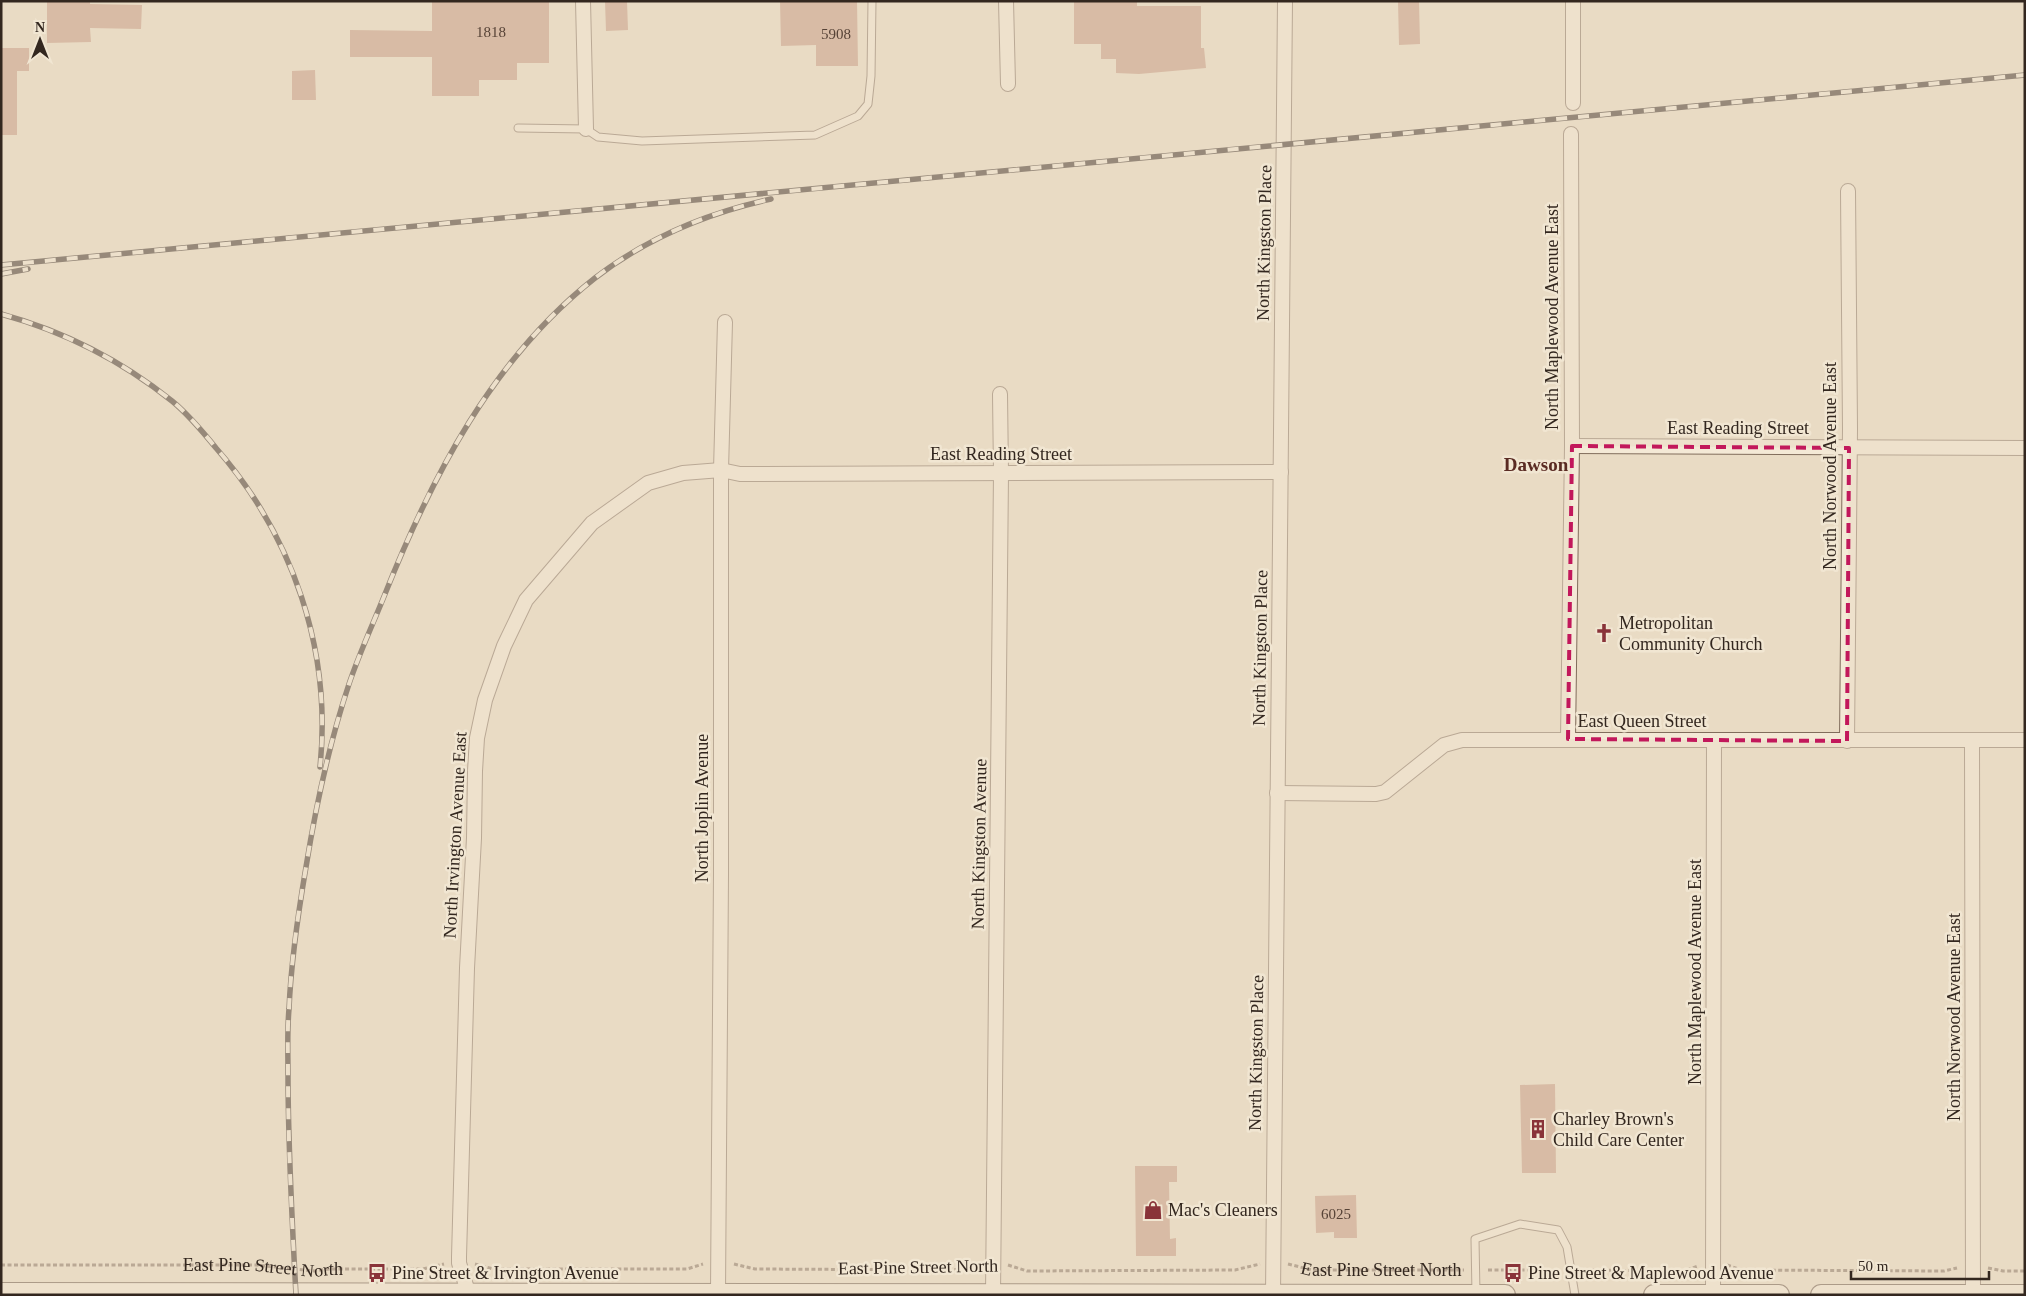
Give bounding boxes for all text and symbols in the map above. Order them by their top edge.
north arrow [15,15,65,65]
text: N [35,20,45,35]
house number: 1818 [476,24,506,40]
house number: 5908 [821,26,851,42]
street label: North Kingston Place [1253,165,1275,321]
street label: North Maplewood Avenue East [1542,204,1562,430]
street label: North Norwood Avenue East [1820,362,1840,570]
street label: East Reading Street [1667,418,1809,438]
street label: East Reading Street [930,444,1072,464]
district label: Dawson [1504,454,1569,475]
street label: North Kingston Place [1249,570,1271,726]
place label: Metropolitan Community Church [1619,613,1763,654]
church icon: Metropolitan Community Church [1593,622,1615,644]
street label: East Queen Street [1578,711,1706,731]
street label: North Irvington Avenue East [440,731,470,939]
street label: North Joplin Avenue [692,734,712,882]
street label: North Kingston Avenue [968,759,990,929]
street label: North Maplewood Avenue East [1685,859,1705,1085]
street label: North Norwood Avenue East [1944,913,1964,1121]
street label: North Kingston Place [1245,975,1267,1131]
place label: Charley Brown's Child Care Center [1553,1109,1684,1150]
building icon: Charley Brown's Child Care Center [1527,1118,1549,1140]
shop icon: Mac's Cleaners [1142,1199,1164,1221]
place label: Mac's Cleaners [1168,1200,1278,1220]
house number: 6025 [1321,1206,1351,1222]
scale bar [1851,1248,1988,1280]
street label: East Pine Street North [183,1255,343,1281]
street label: East Pine Street North [838,1256,998,1278]
street label: East Pine Street North [1299,1258,1462,1280]
text: 50 m [1858,1258,1889,1274]
bus stop icon: Pine Street & Irvington Avenue [366,1262,388,1284]
bus stop icon: Pine Street & Maplewood Avenue [1502,1262,1524,1284]
place label: Pine Street & Irvington Avenue [392,1263,619,1283]
place label: Pine Street & Maplewood Avenue [1528,1263,1774,1283]

